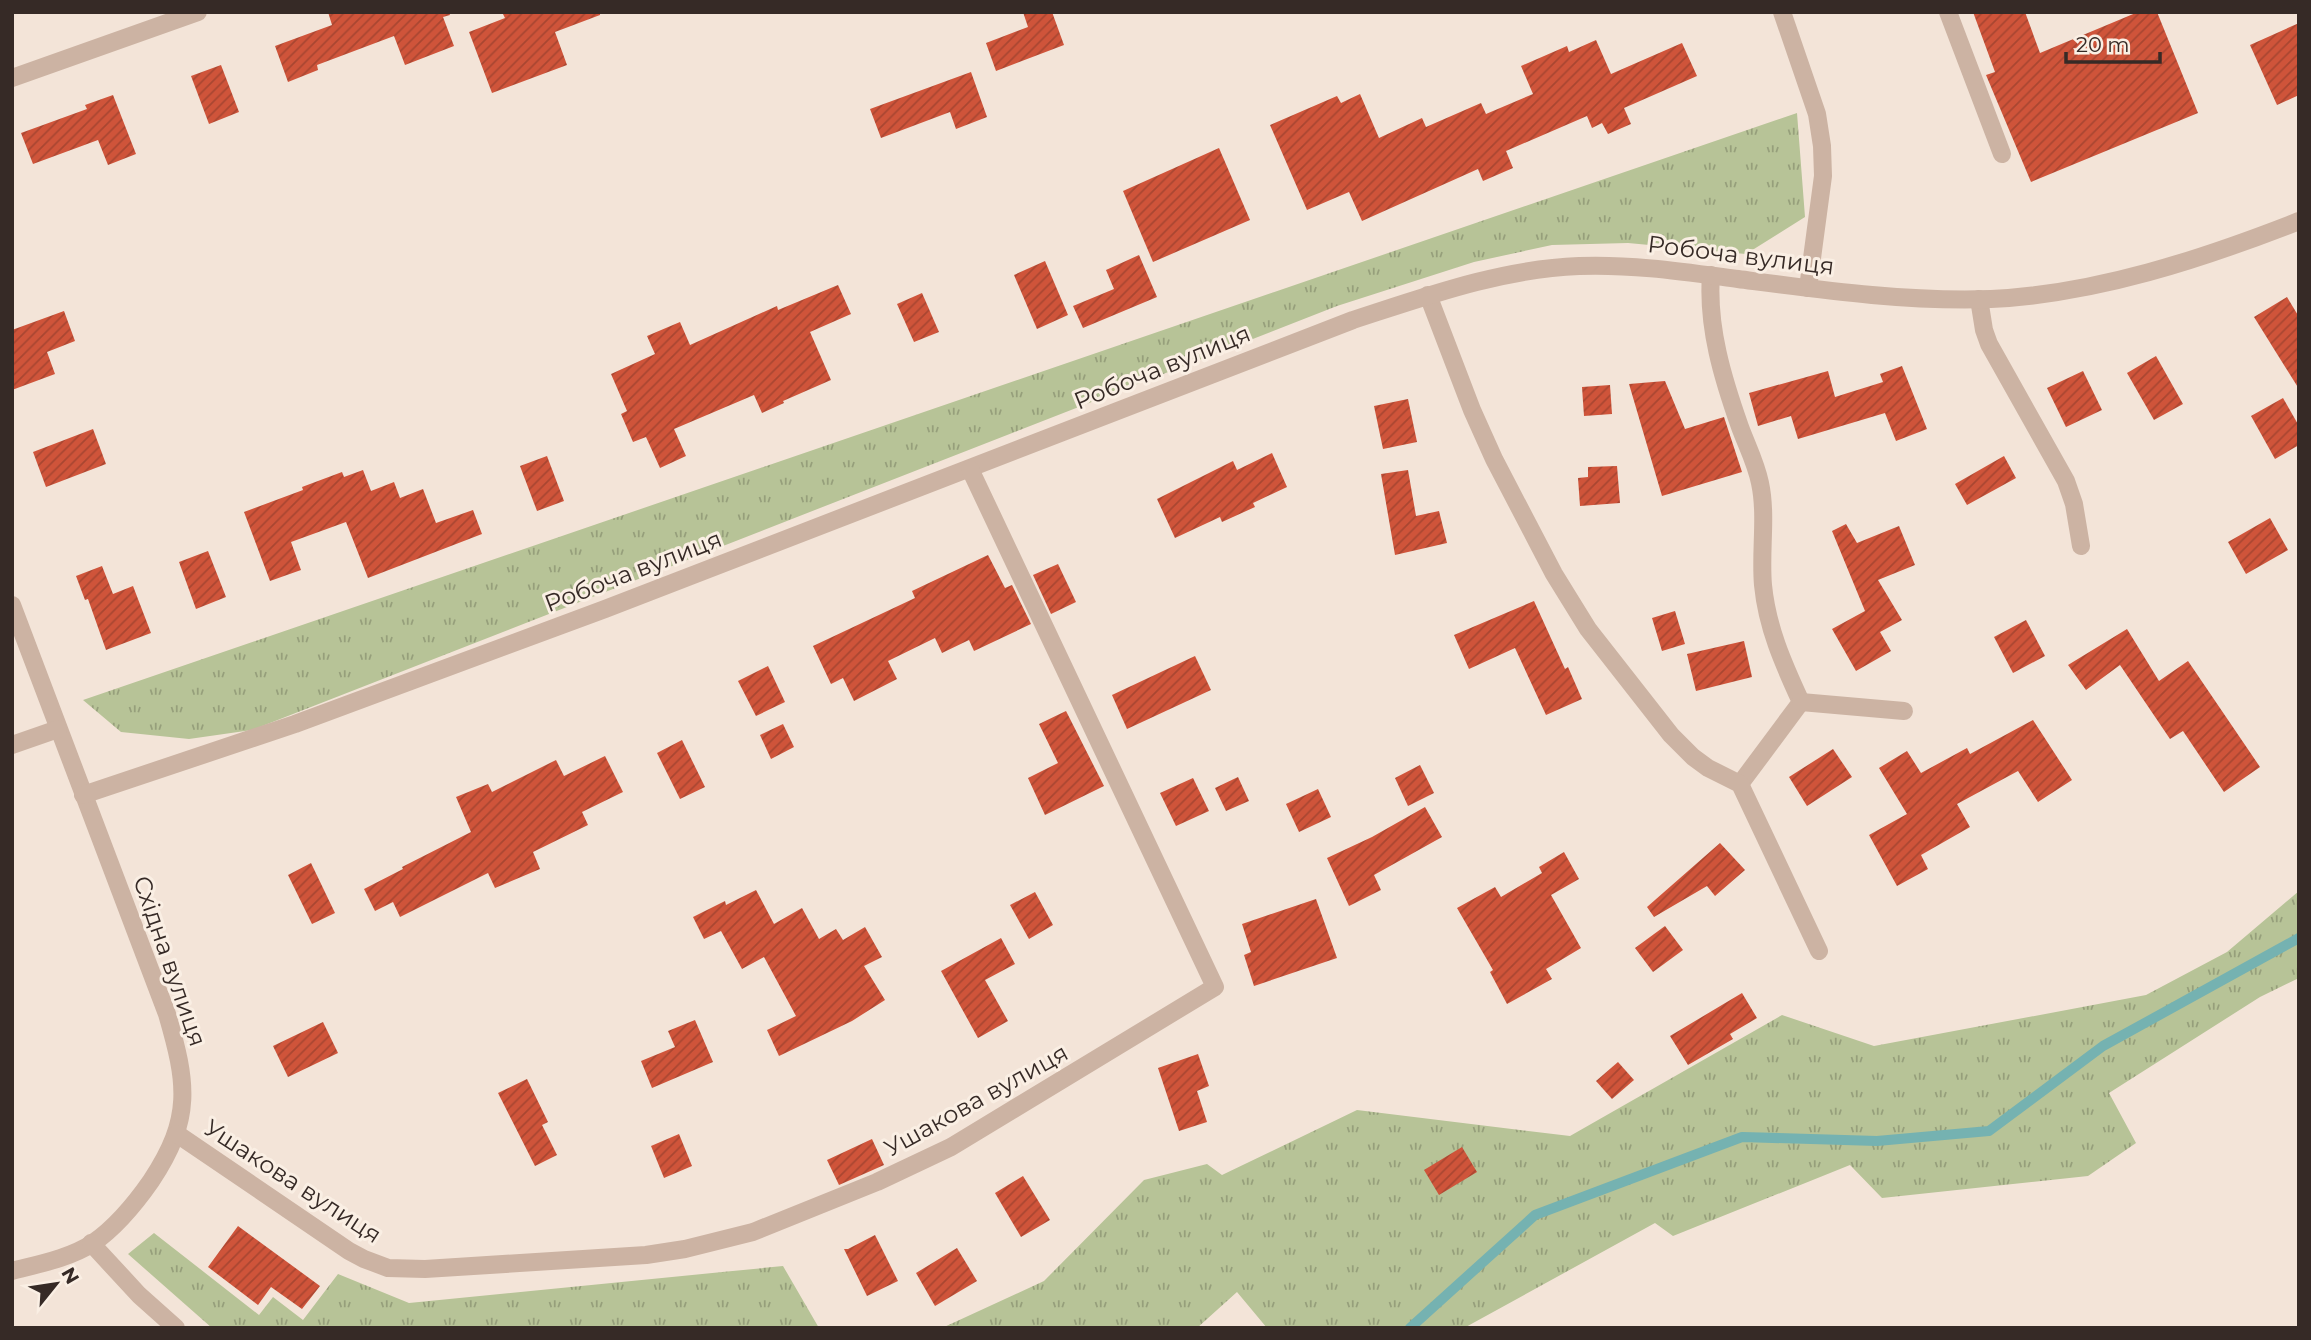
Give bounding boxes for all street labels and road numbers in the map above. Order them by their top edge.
street label: Робоча вулиця [1646,229,1836,281]
street label: Робоча вулиця [1070,318,1254,416]
street label: Робоча вулиця [540,524,726,618]
street label: Східна вулиця [127,872,213,1050]
street label: Ушакова вулиця [879,1038,1073,1162]
street label: Ушакова вулиця [199,1113,387,1249]

